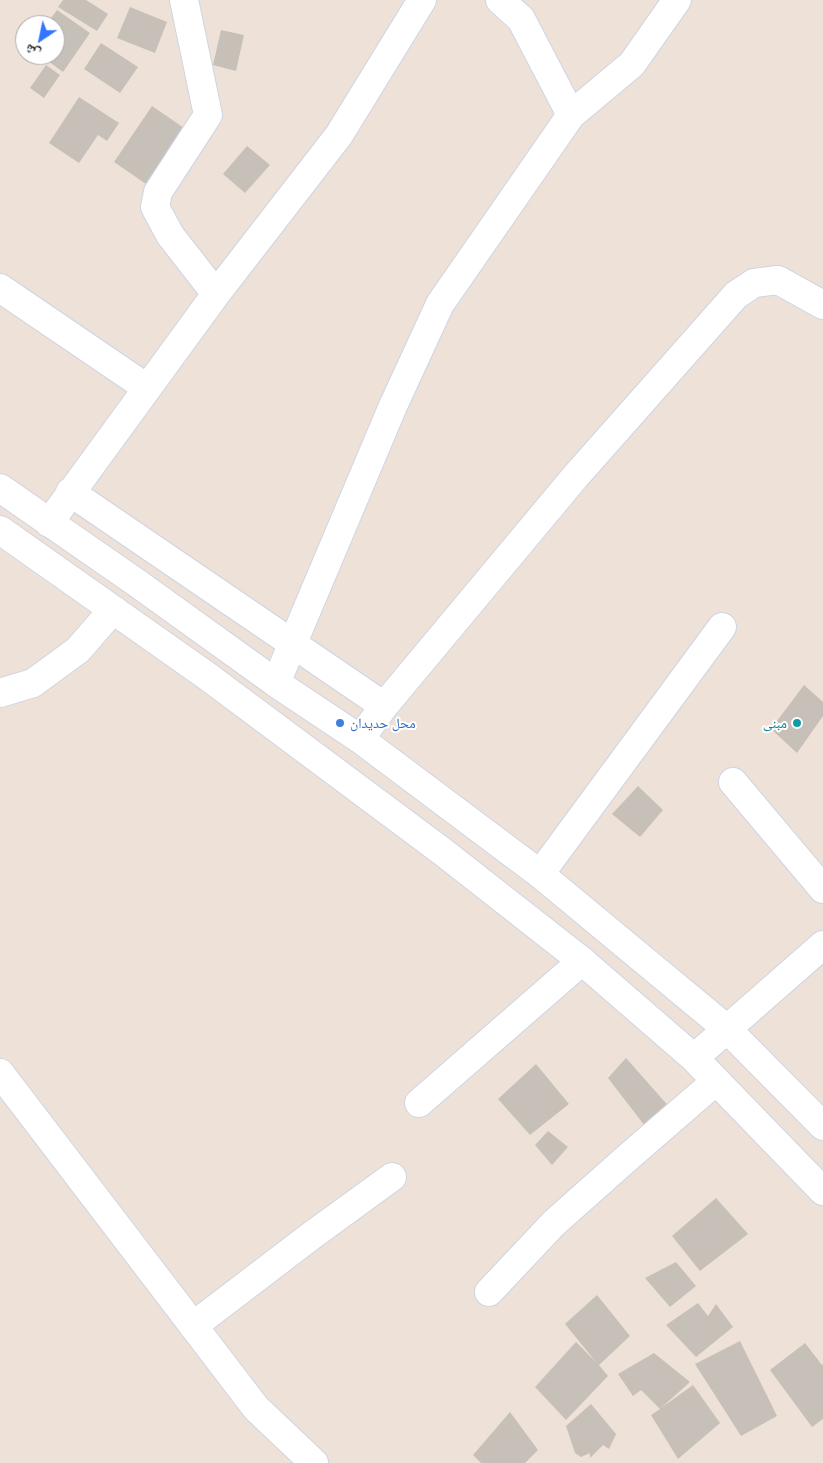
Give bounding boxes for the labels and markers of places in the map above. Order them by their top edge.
place label: محل حديدان [350,715,416,731]
place label: مبنى [763,715,787,731]
marker: محل حديدان [334,717,346,729]
marker: مبنى [791,717,803,729]

